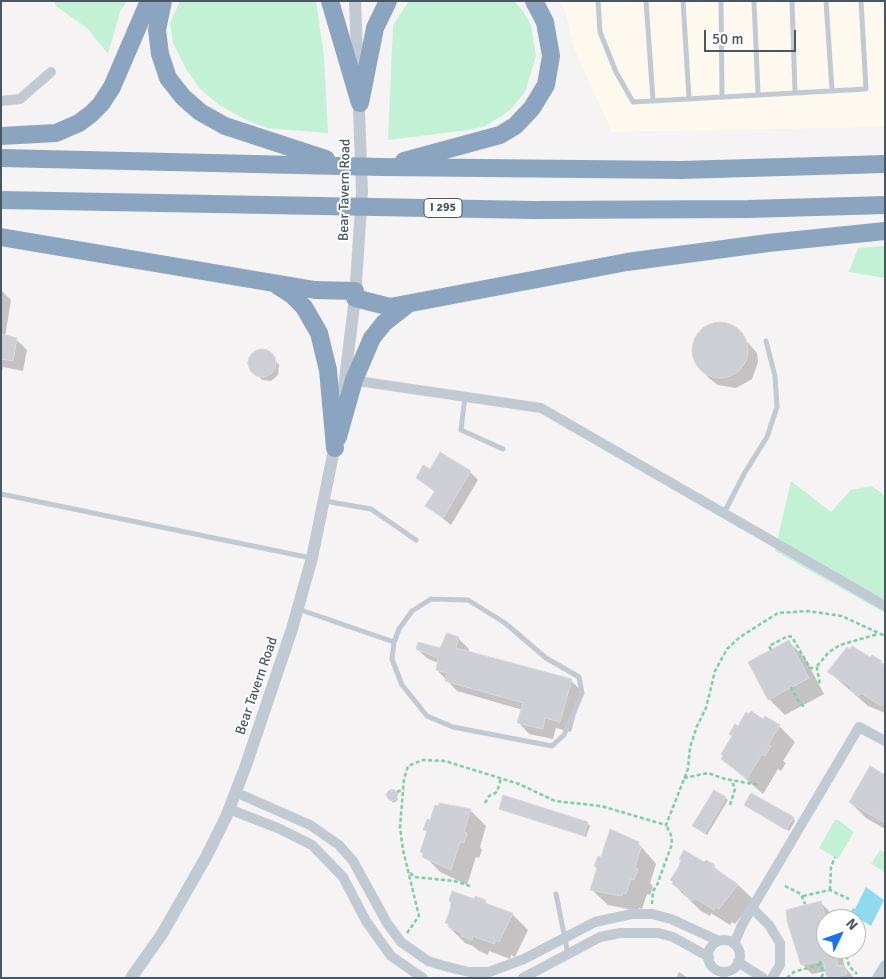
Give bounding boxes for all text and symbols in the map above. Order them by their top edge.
scale bar [706,20,798,52]
text: 50 m [712,30,743,48]
street label: Bear Tavern Road [336,139,354,241]
road number: I 295 [424,198,462,218]
street label: Bear Tavern Road [232,635,282,737]
north arrow [816,909,866,959]
text: N [842,915,861,934]

